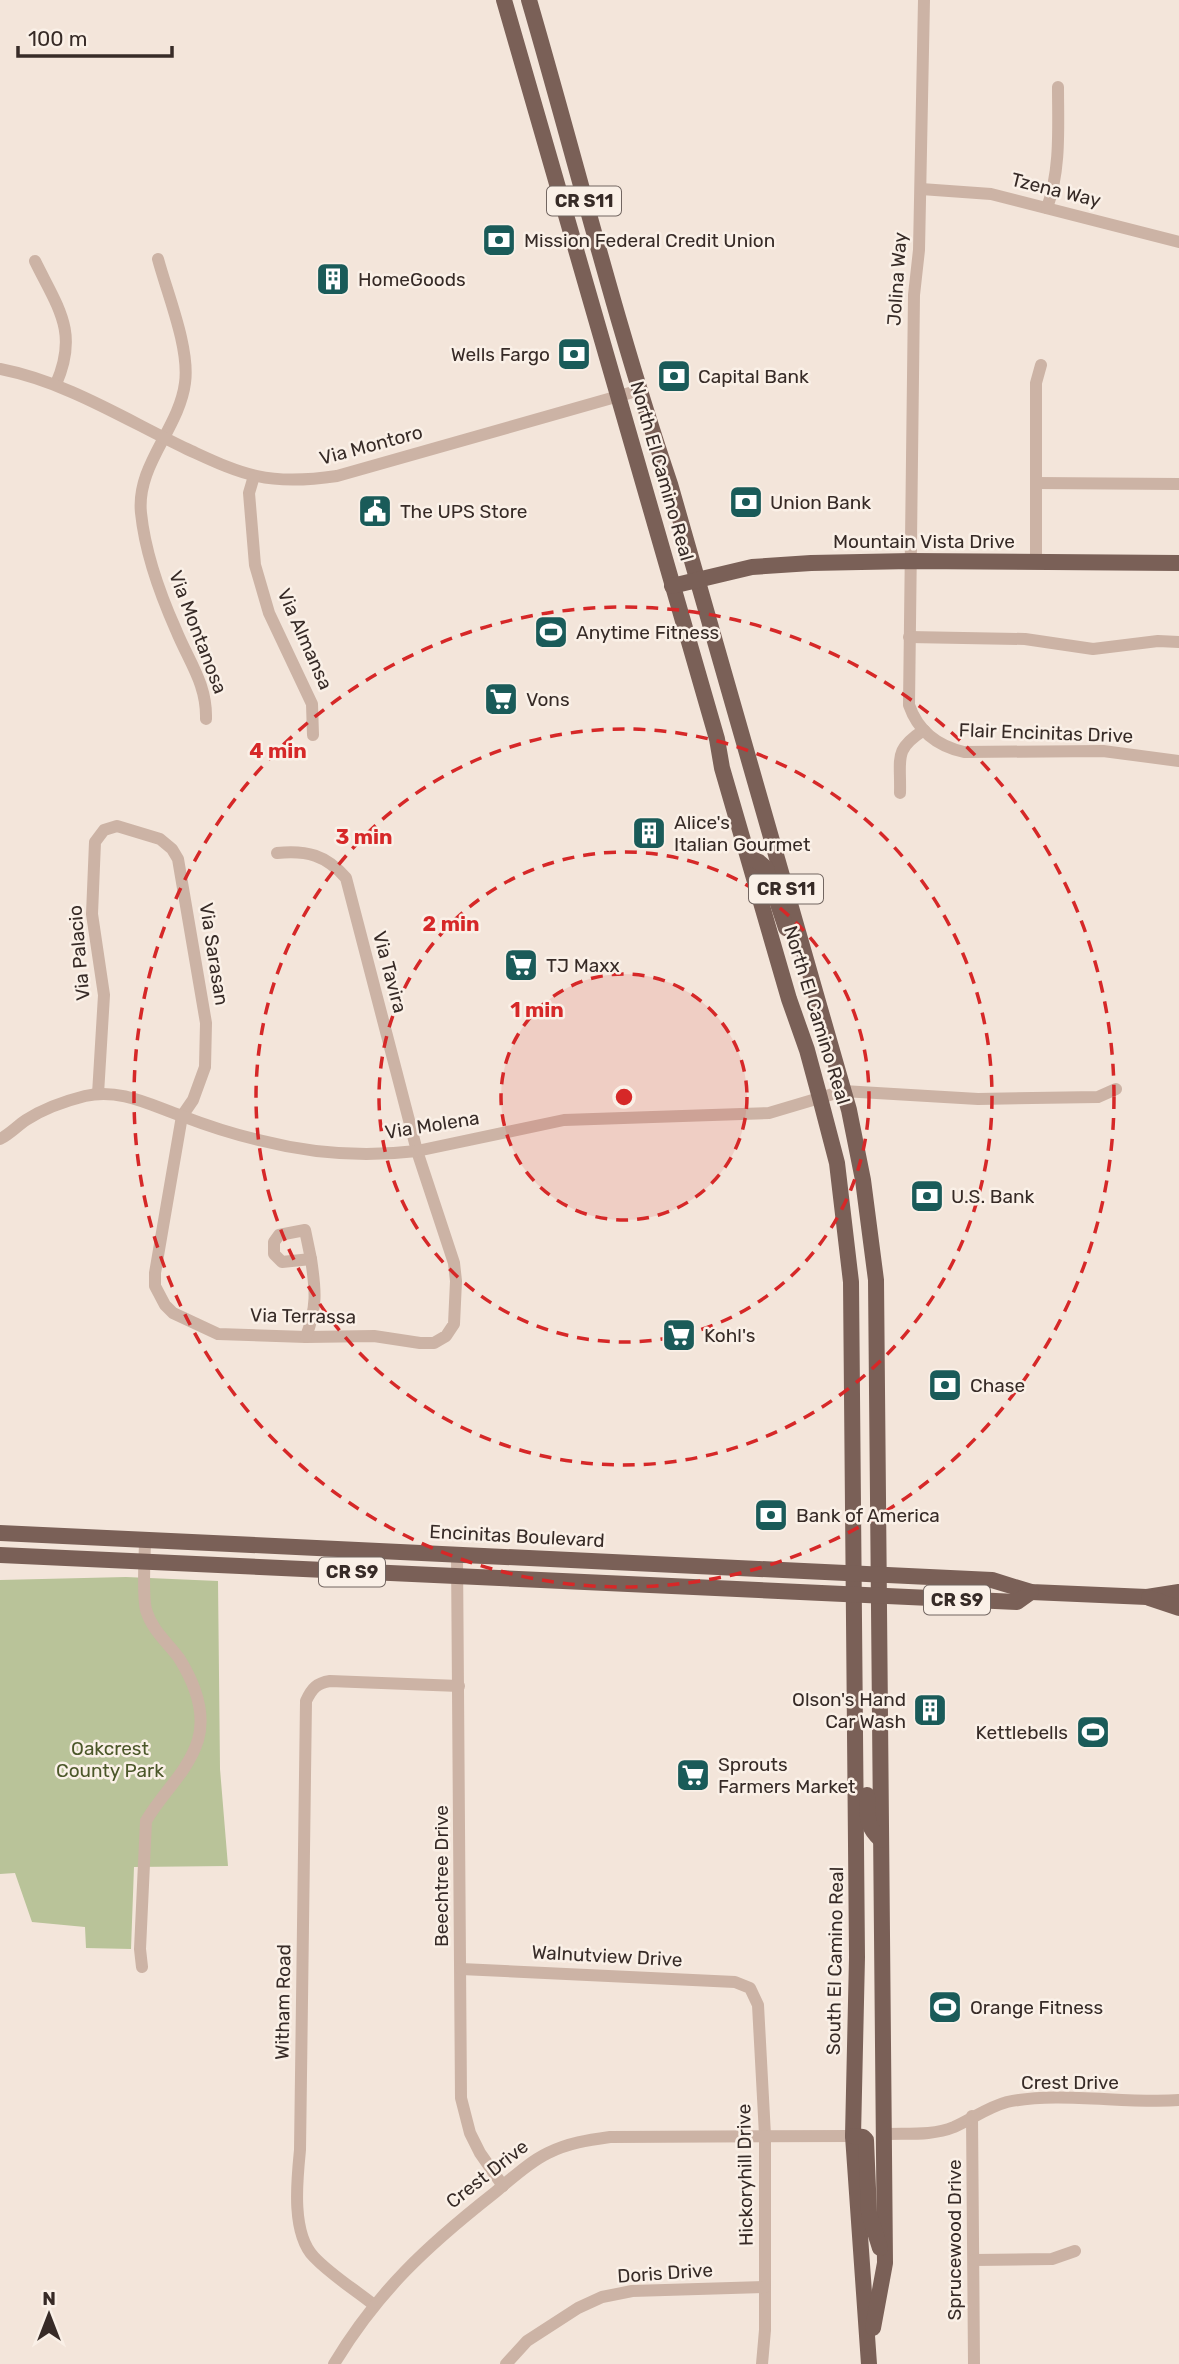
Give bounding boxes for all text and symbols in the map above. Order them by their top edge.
scale bar [18,14,172,58]
text: 100 m [28,26,87,51]
street label: Tzena Way [1009,168,1103,212]
road number: CR S11 [547,186,621,216]
bank icon: Mission Federal Credit Union [480,221,518,259]
place label: Mission Federal Credit Union [524,229,775,252]
street label: Jolina Way [882,231,912,327]
building icon: HomeGoods [314,260,352,298]
place label: HomeGoods [358,268,466,291]
bank icon: Wells Fargo [555,335,593,373]
place label: Wells Fargo [451,343,550,366]
bank icon: Capital Bank [655,357,693,395]
place label: Capital Bank [698,365,809,388]
street label: North El Camino Real [625,379,699,563]
street label: Via Montoro [317,420,425,470]
bank icon: Union Bank [727,483,765,521]
place label: Union Bank [770,491,871,514]
public building icon: The UPS Store [356,492,394,530]
place label: The UPS Store [400,500,527,523]
street label: Mountain Vista Drive [833,530,1015,553]
street label: Via Montanosa [164,567,232,697]
street label: Via Almansa [273,585,337,693]
sports icon: Anytime Fitness [532,613,570,651]
place label: Anytime Fitness [576,621,719,644]
supermarket icon: Vons [482,680,520,718]
place label: Vons [526,688,570,711]
street label: Flair Encinitas Drive [958,718,1134,748]
text: 4 min [249,738,307,763]
place label: Alice's Italian Gourmet [674,811,811,856]
building icon: Alice's Italian Gourmet [630,814,668,852]
text: 3 min [335,824,393,849]
road number: CR S11 [749,874,823,904]
street label: Via Sarasan [195,901,233,1007]
street label: Via Palacio [63,904,95,1002]
text: 2 min [423,911,479,936]
street label: North El Camino Real [779,923,855,1107]
street label: Via Tavira [368,929,412,1015]
supermarket icon: TJ Maxx [502,946,540,984]
place label: TJ Maxx [546,954,620,977]
text: 1 min [510,997,564,1022]
centre of rings [612,1085,636,1109]
street label: Via Molena [383,1106,481,1144]
bank icon: U.S. Bank [908,1177,946,1215]
place label: U.S. Bank [951,1185,1035,1208]
street label: Via Terrassa [250,1304,356,1328]
supermarket icon: Kohl's [660,1316,698,1354]
place label: Kohl's [704,1324,755,1347]
bank icon: Chase [926,1366,964,1404]
place label: Chase [970,1374,1025,1397]
bank icon: Bank of America [752,1496,790,1534]
place label: Bank of America [796,1504,940,1527]
street label: Encinitas Boulevard [429,1520,605,1552]
road number: CR S9 [319,1558,385,1587]
road number: CR S9 [924,1586,990,1615]
place label: Olson's Hand Car Wash [792,1688,906,1733]
building icon: Olson's Hand Car Wash [911,1691,949,1729]
sports icon: Kettlebells [1074,1713,1112,1751]
place label: Kettlebells [976,1721,1068,1744]
park label: Oakcrest County Park [56,1737,164,1782]
place label: Sprouts Farmers Market [718,1753,856,1798]
supermarket icon: Sprouts Farmers Market [674,1756,712,1794]
street label: Beechtree Drive [430,1805,453,1947]
street label: South El Camino Real [822,1867,848,2055]
street label: Walnutview Drive [531,1941,683,1971]
street label: Witham Road [270,1944,296,2060]
sports icon: Orange Fitness [926,1988,964,2026]
place label: Orange Fitness [970,1996,1103,2019]
street label: Crest Drive [1021,2071,1119,2094]
street label: Hickoryhill Drive [732,2104,758,2246]
street label: Crest Drive [441,2135,533,2213]
street label: Sprucewood Drive [943,2159,966,2321]
street label: Doris Drive [616,2258,714,2288]
north arrow [14,2280,84,2350]
text: N [42,2287,56,2310]

